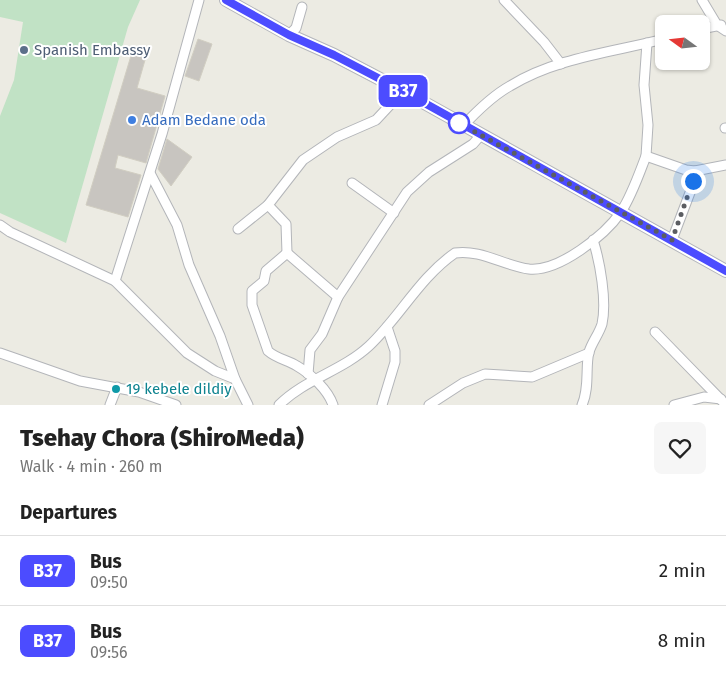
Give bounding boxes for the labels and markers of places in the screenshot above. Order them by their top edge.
place label: Spanish Embassy [34,41,151,59]
marker: Spanish Embassy [18,44,30,56]
place label: Adam Bedane oda [142,111,266,129]
unlabelled marker [448,112,470,134]
marker: Adam Bedane oda [126,114,138,126]
place label: 19 kebele dildiy [126,380,232,398]
marker: 19 kebele dildiy [110,383,122,395]

